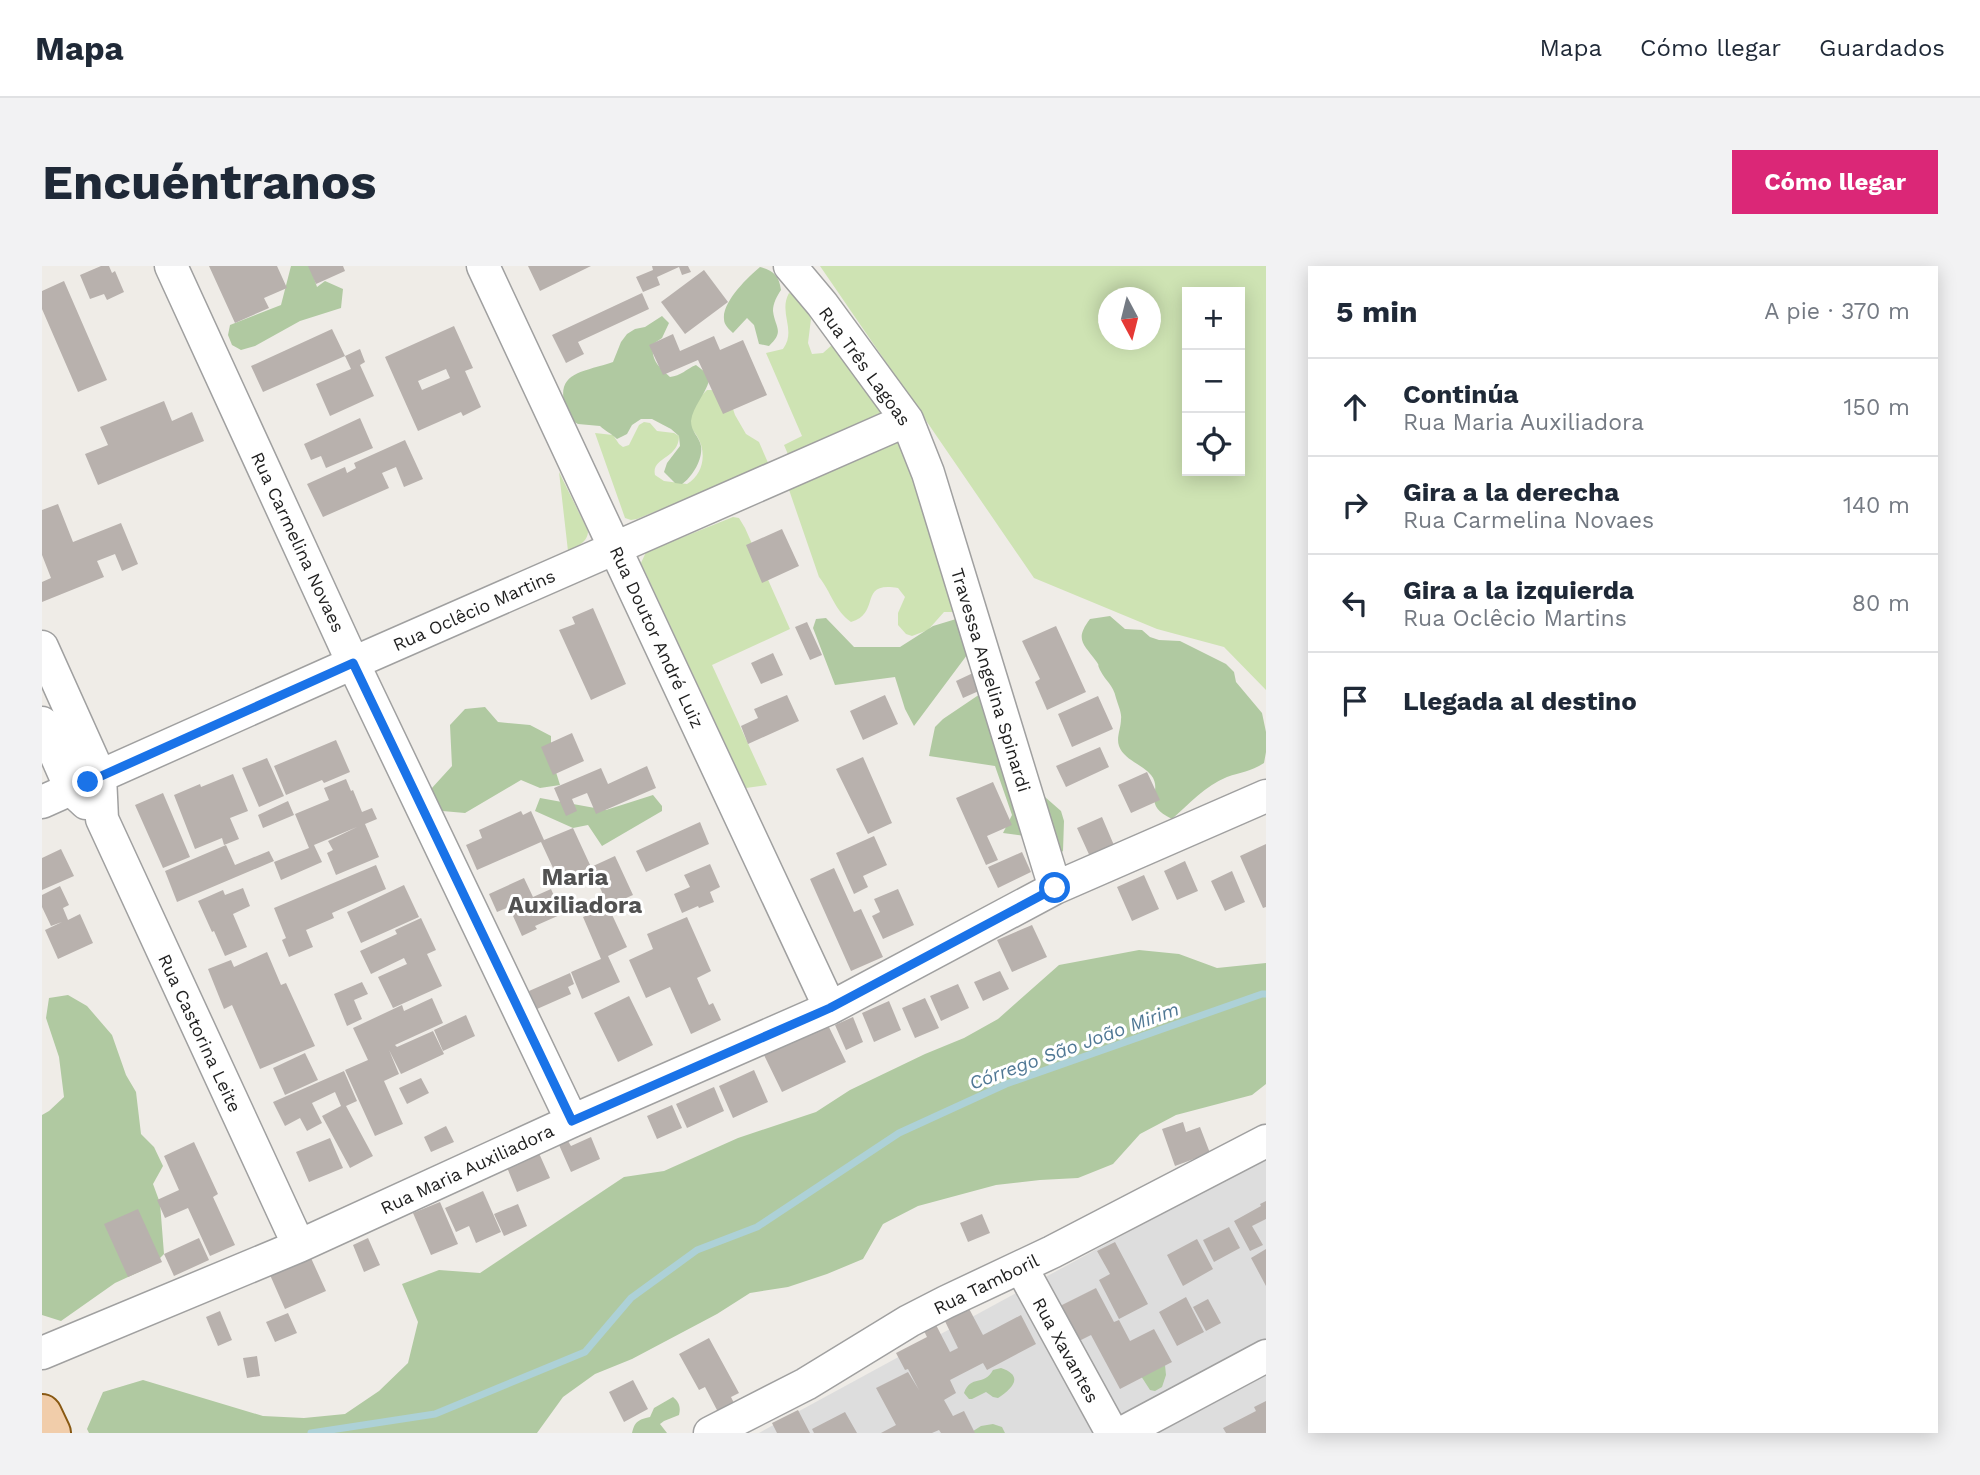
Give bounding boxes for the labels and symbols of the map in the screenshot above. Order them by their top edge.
north arrow [1098,287,1161,350]
street label: Rua Três Lagoas [815,302,915,430]
street label: Rua Carmelina Novaes [247,448,349,636]
street label: Rua Doutor André Luiz [606,543,708,731]
street label: Rua Oclêcio Martins [390,565,558,655]
street label: Travessa Angelina Spinardi [947,566,1035,794]
route end [72,766,103,797]
district label: Maria Auxiliadora [508,863,642,919]
route start [1039,872,1070,903]
street label: Rua Castorina Leite [154,951,246,1115]
water label: Córrego São João Mirim [966,997,1182,1095]
street label: Rua Maria Auxiliadora [377,1120,557,1218]
street label: Rua Tamboril [930,1249,1042,1319]
street label: Rua Xavantes [1028,1294,1104,1406]

